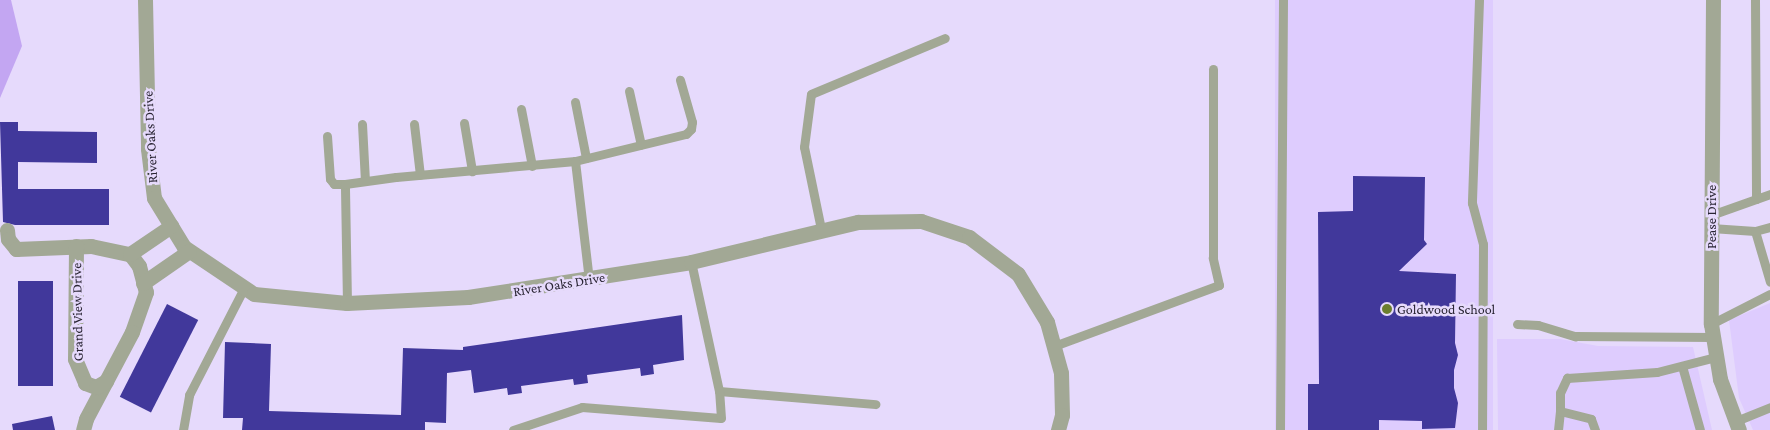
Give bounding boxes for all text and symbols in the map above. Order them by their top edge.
street label: River Oaks Drive [139,90,161,184]
street label: Pease Drive [1703,185,1719,249]
street label: Grand View Drive [68,263,86,361]
street label: River Oaks Drive [512,268,606,300]
place label: Goldwood School [1397,301,1495,317]
marker: Goldwood School [1381,303,1393,315]

